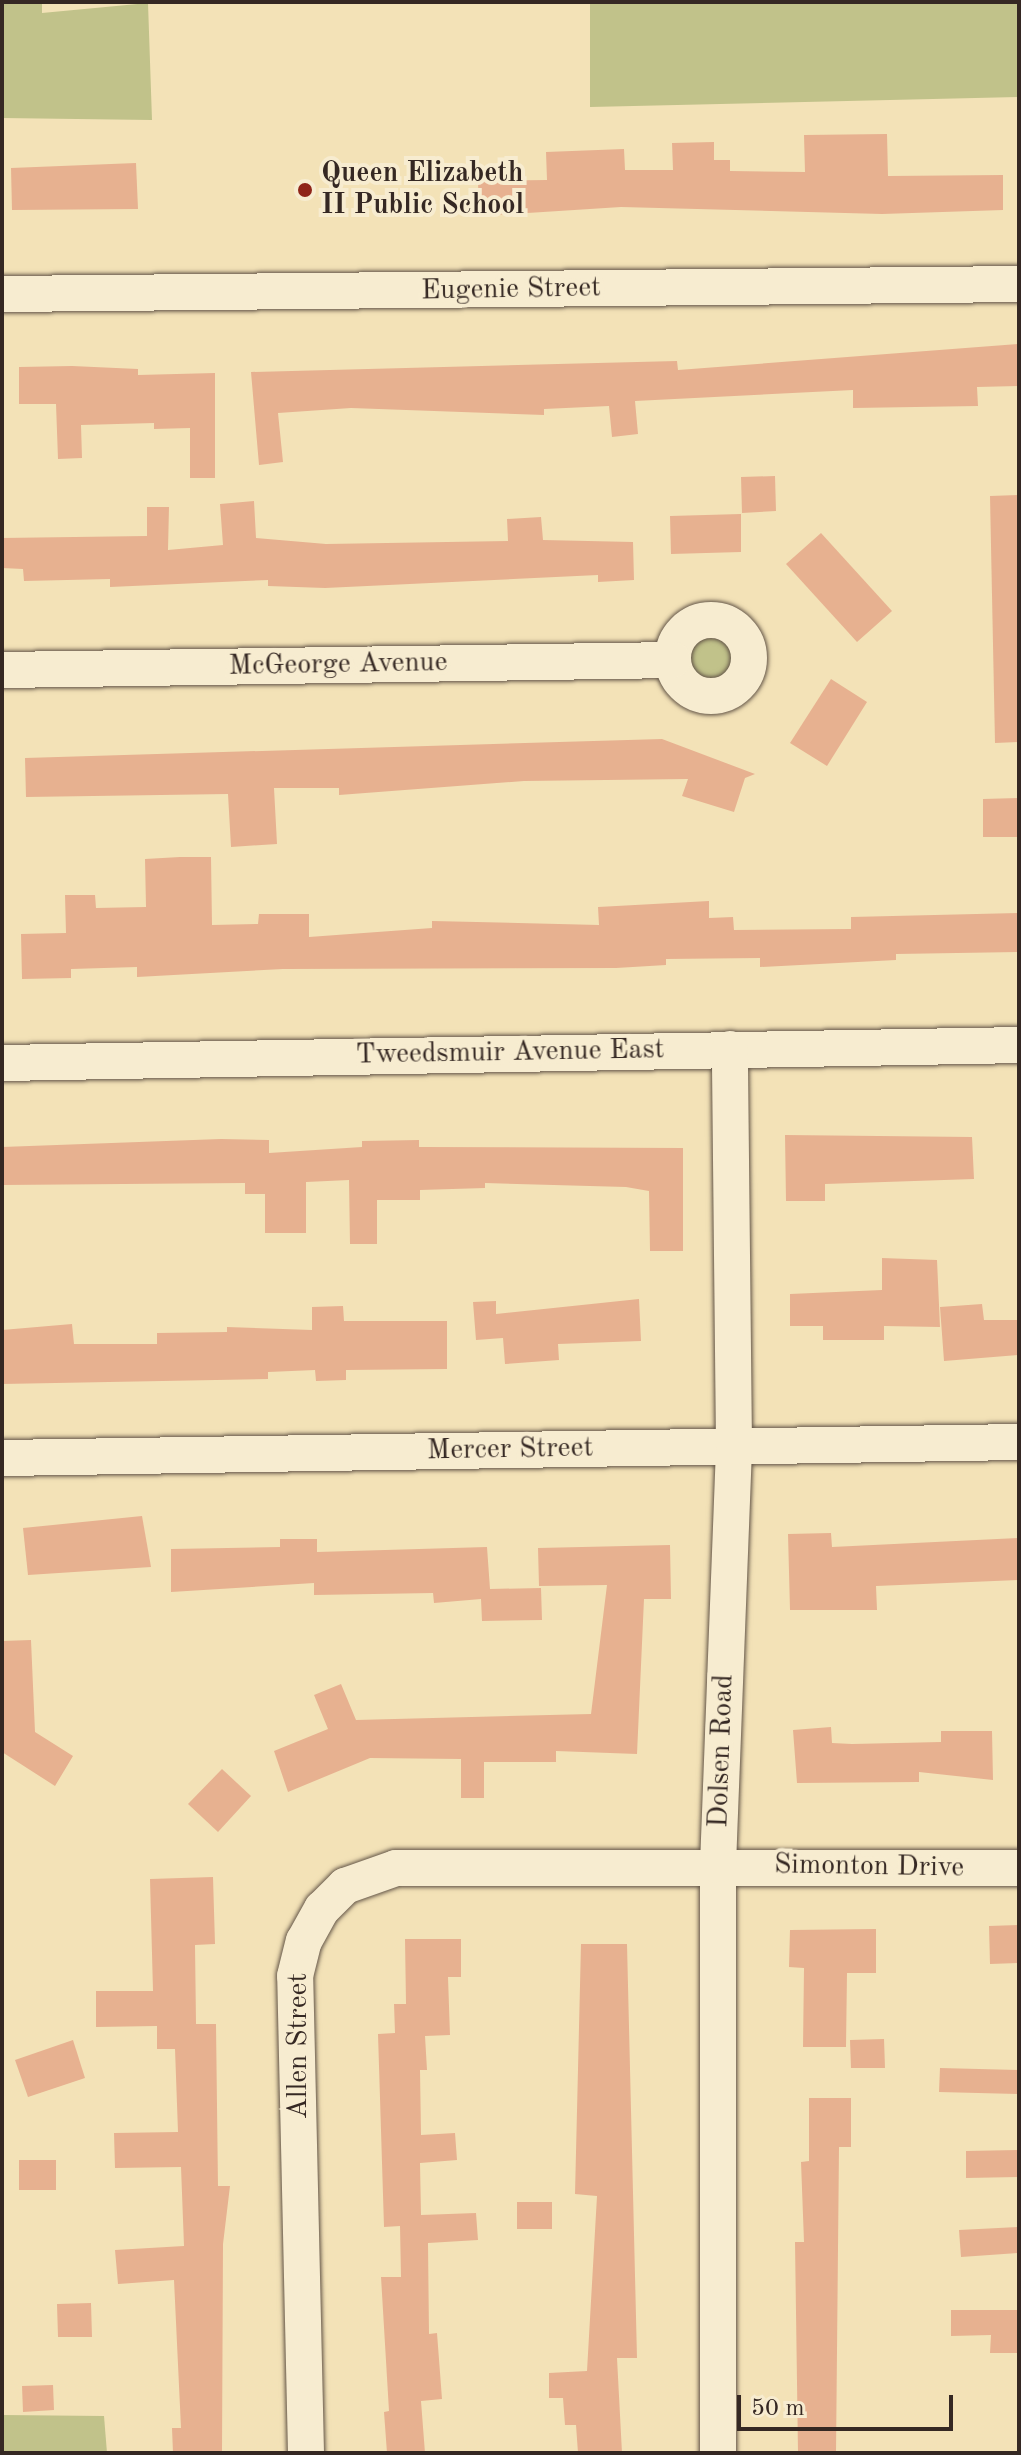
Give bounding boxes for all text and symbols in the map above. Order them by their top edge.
place label: Queen Elizabeth II Public School [321,157,524,223]
marker: Queen Elizabeth II Public School [296,181,314,199]
street label: Eugenie Street [421,272,601,308]
street label: McGeorge Avenue [228,646,448,684]
street label: Tweedsmuir Avenue East [355,1034,665,1072]
street label: Mercer Street [427,1432,593,1468]
street label: Dolsen Road [703,1674,741,1828]
street label: Simonton Drive [774,1849,964,1885]
street label: Allen Street [282,1973,316,2119]
scale bar [741,2379,957,2429]
text: 50 m [751,2397,805,2421]

